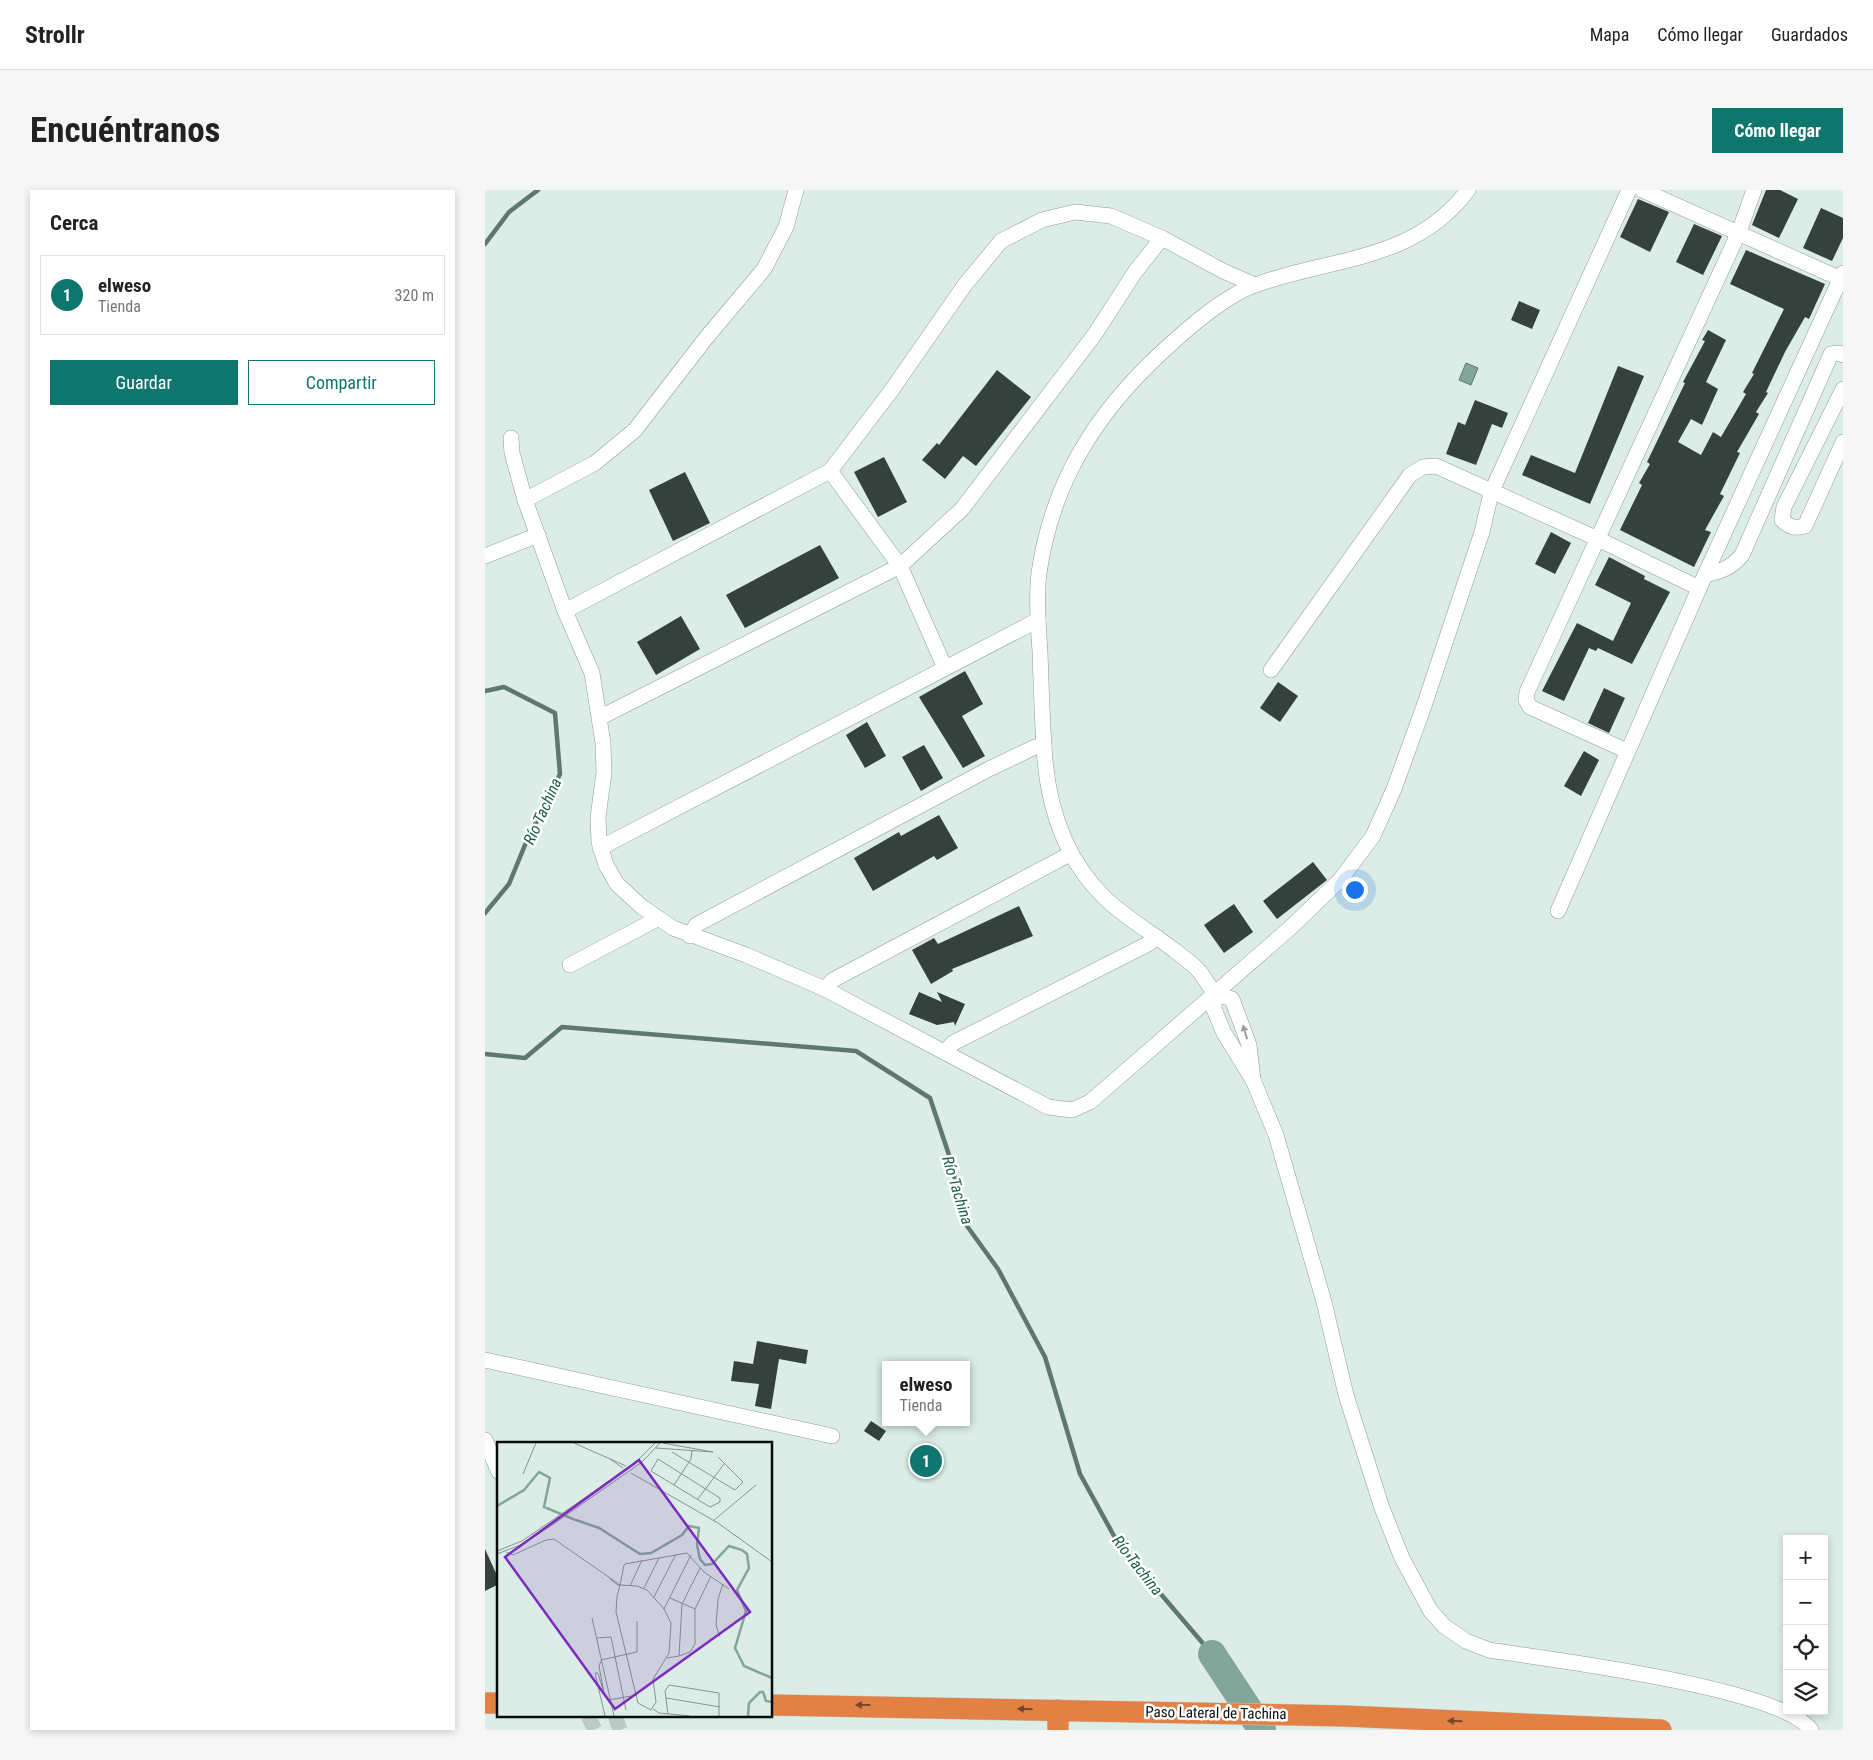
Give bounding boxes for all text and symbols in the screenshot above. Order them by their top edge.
text: Strollr [25,21,85,49]
text: Mapa [1590,24,1629,45]
text: Cómo llegar [1657,24,1743,45]
text: Guardados [1771,24,1848,45]
button: Cómo llegar [1712,108,1843,153]
text: Encuéntranos [30,110,221,151]
text: Cerca [50,211,98,235]
text: elweso [98,274,151,297]
text: 1 [63,286,71,305]
text: 320 m [395,286,434,305]
text: Tienda [98,297,141,316]
button: Guardar [50,360,238,405]
button: Compartir [248,360,435,405]
water label: Río Tachina [519,775,566,847]
your location [1342,877,1368,903]
one-way arrow [1240,1024,1248,1039]
water label: Río Tachina [938,1154,977,1227]
popup [882,1361,970,1426]
text: elweso [899,1373,953,1396]
text: Tienda [899,1396,942,1415]
inset map [497,1442,773,1718]
pin: 1 [910,1442,942,1480]
water label: Río Tachina [1108,1532,1167,1599]
map controls [1783,1535,1828,1715]
button: + [1783,1535,1828,1580]
button: − [1783,1580,1828,1625]
button: locate [1783,1625,1828,1670]
button: layers [1783,1670,1828,1715]
one-way arrow [855,1701,871,1709]
street label: Paso Lateral de Tachina [1145,1703,1287,1723]
one-way arrow [1017,1705,1033,1713]
one-way arrow [1446,1716,1462,1724]

